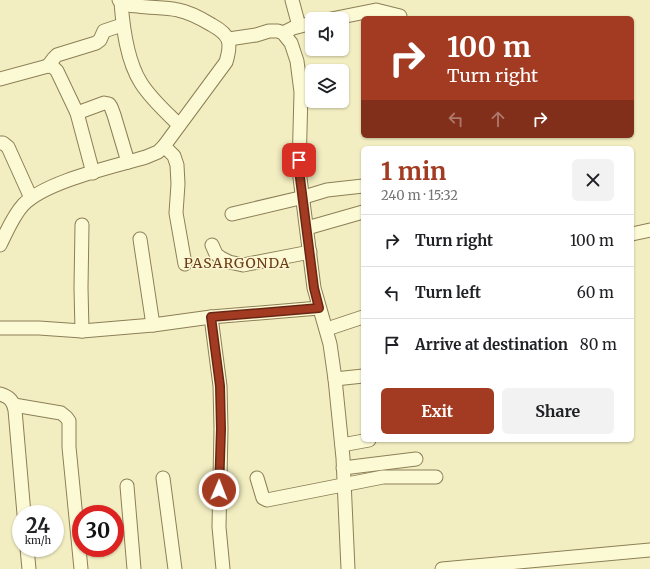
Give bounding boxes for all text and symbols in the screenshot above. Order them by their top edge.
map controls [305,12,349,108]
button: sound [305,12,349,56]
text: 100 m [447,29,531,65]
icon: right [381,32,433,84]
button: layers [305,64,349,108]
text: Turn right [447,64,538,87]
icon: left [445,108,467,130]
icon: ahead [487,108,509,130]
icon: right [529,108,551,130]
pin [282,143,316,177]
icon: arrive [288,149,310,171]
text: 1 min [381,156,446,187]
button: close [572,159,614,201]
text: 240 m · 15:32 [381,187,458,204]
icon: right [381,230,403,252]
text: Turn right [415,231,493,250]
text: 100 m [570,231,614,250]
district label: PASARGONDA [184,254,290,272]
icon: left [381,282,403,304]
text: Turn left [415,283,481,302]
text: 60 m [577,283,614,302]
icon: arrive [381,334,403,356]
text: Arrive at destination [415,335,568,354]
text: 80 m [580,335,617,354]
button: Exit [381,388,494,434]
button: Share [502,388,614,434]
position arrow [198,469,240,511]
speed limit sign: 30 [72,505,124,557]
text: 24 [26,513,50,538]
text: km/h [25,534,51,547]

